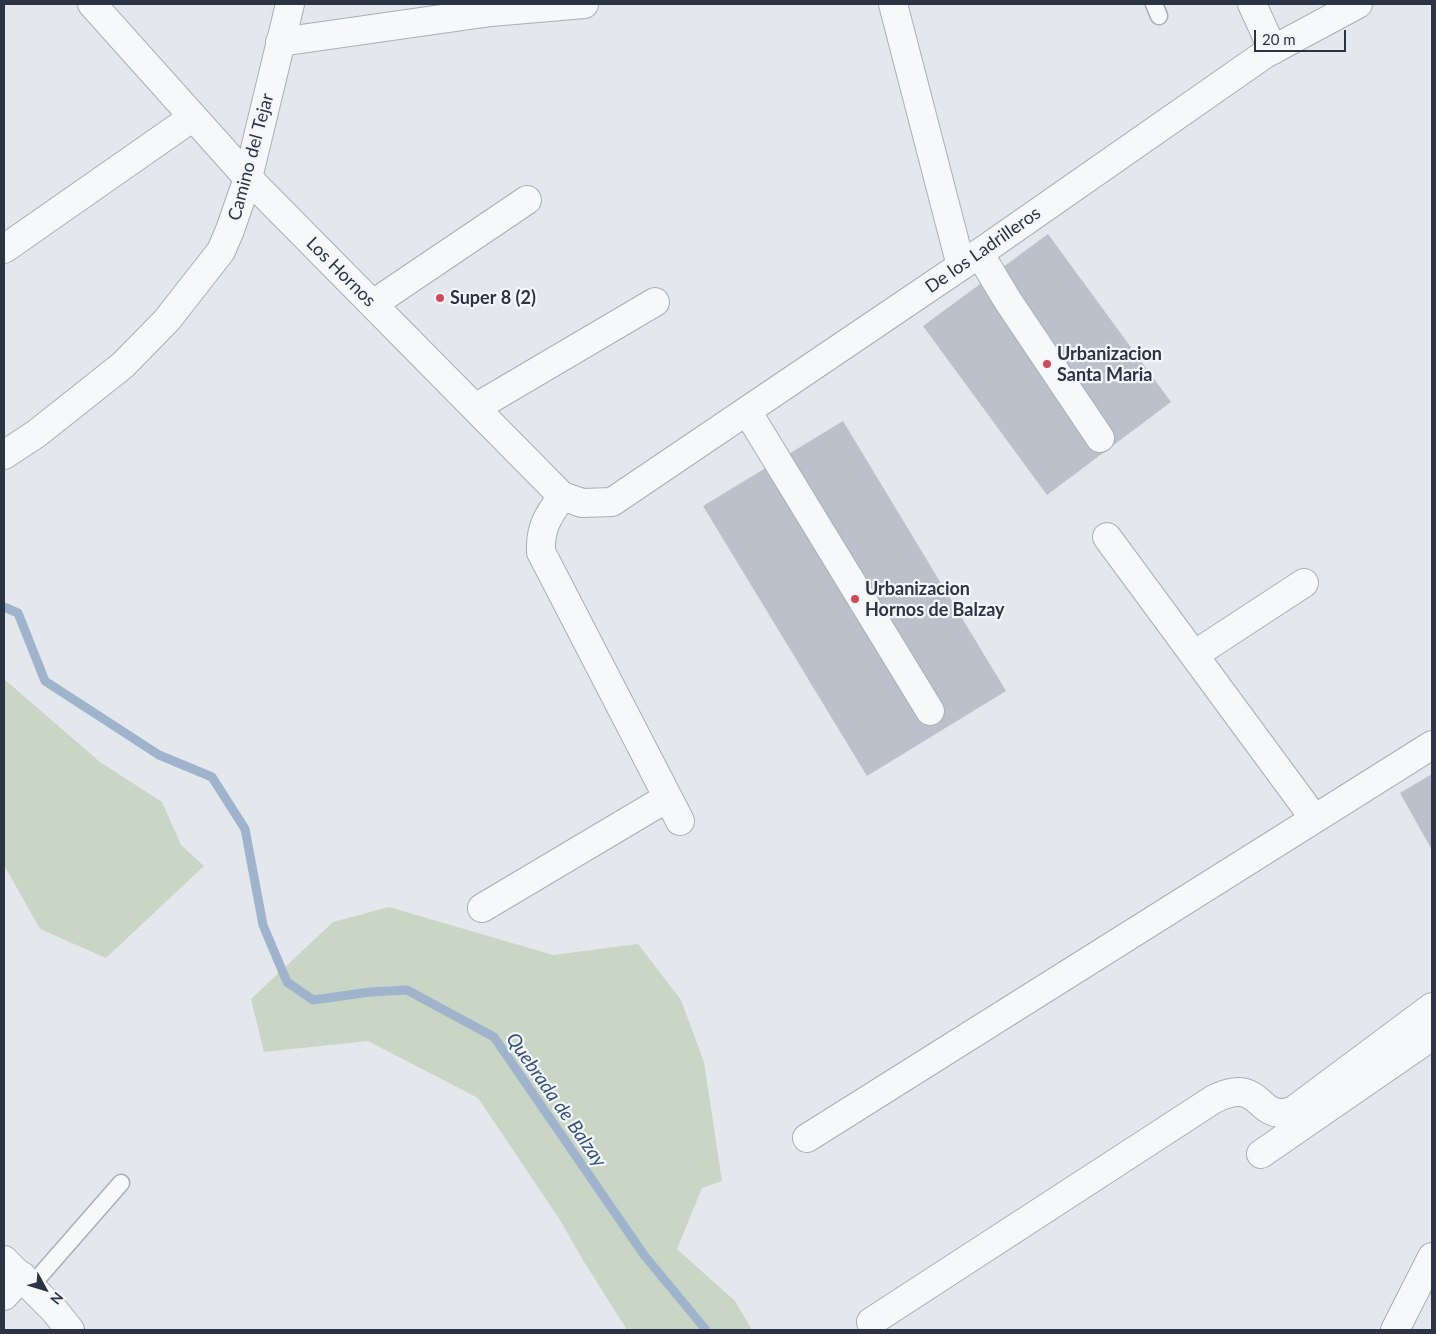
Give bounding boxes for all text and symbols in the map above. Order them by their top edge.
scale bar [1256,20,1348,52]
text: 20 m [1262,30,1296,48]
street label: Camino del Tejar [224,91,278,223]
street label: De los Ladrilleros [921,202,1045,298]
street label: Los Hornos [302,233,380,311]
place label: Super 8 (2) [450,287,536,309]
marker: Super 8 (2) [434,292,446,304]
place label: Urbanizacion Santa Maria [1057,343,1162,386]
marker: Urbanizacion Santa Maria [1041,358,1053,370]
place label: Urbanizacion Hornos de Balzay [865,578,1005,620]
marker: Urbanizacion Hornos de Balzay [849,593,861,605]
water label: Quebrada de Balzay [501,1028,611,1172]
north arrow [20,1264,70,1314]
text: N [47,1289,67,1308]

